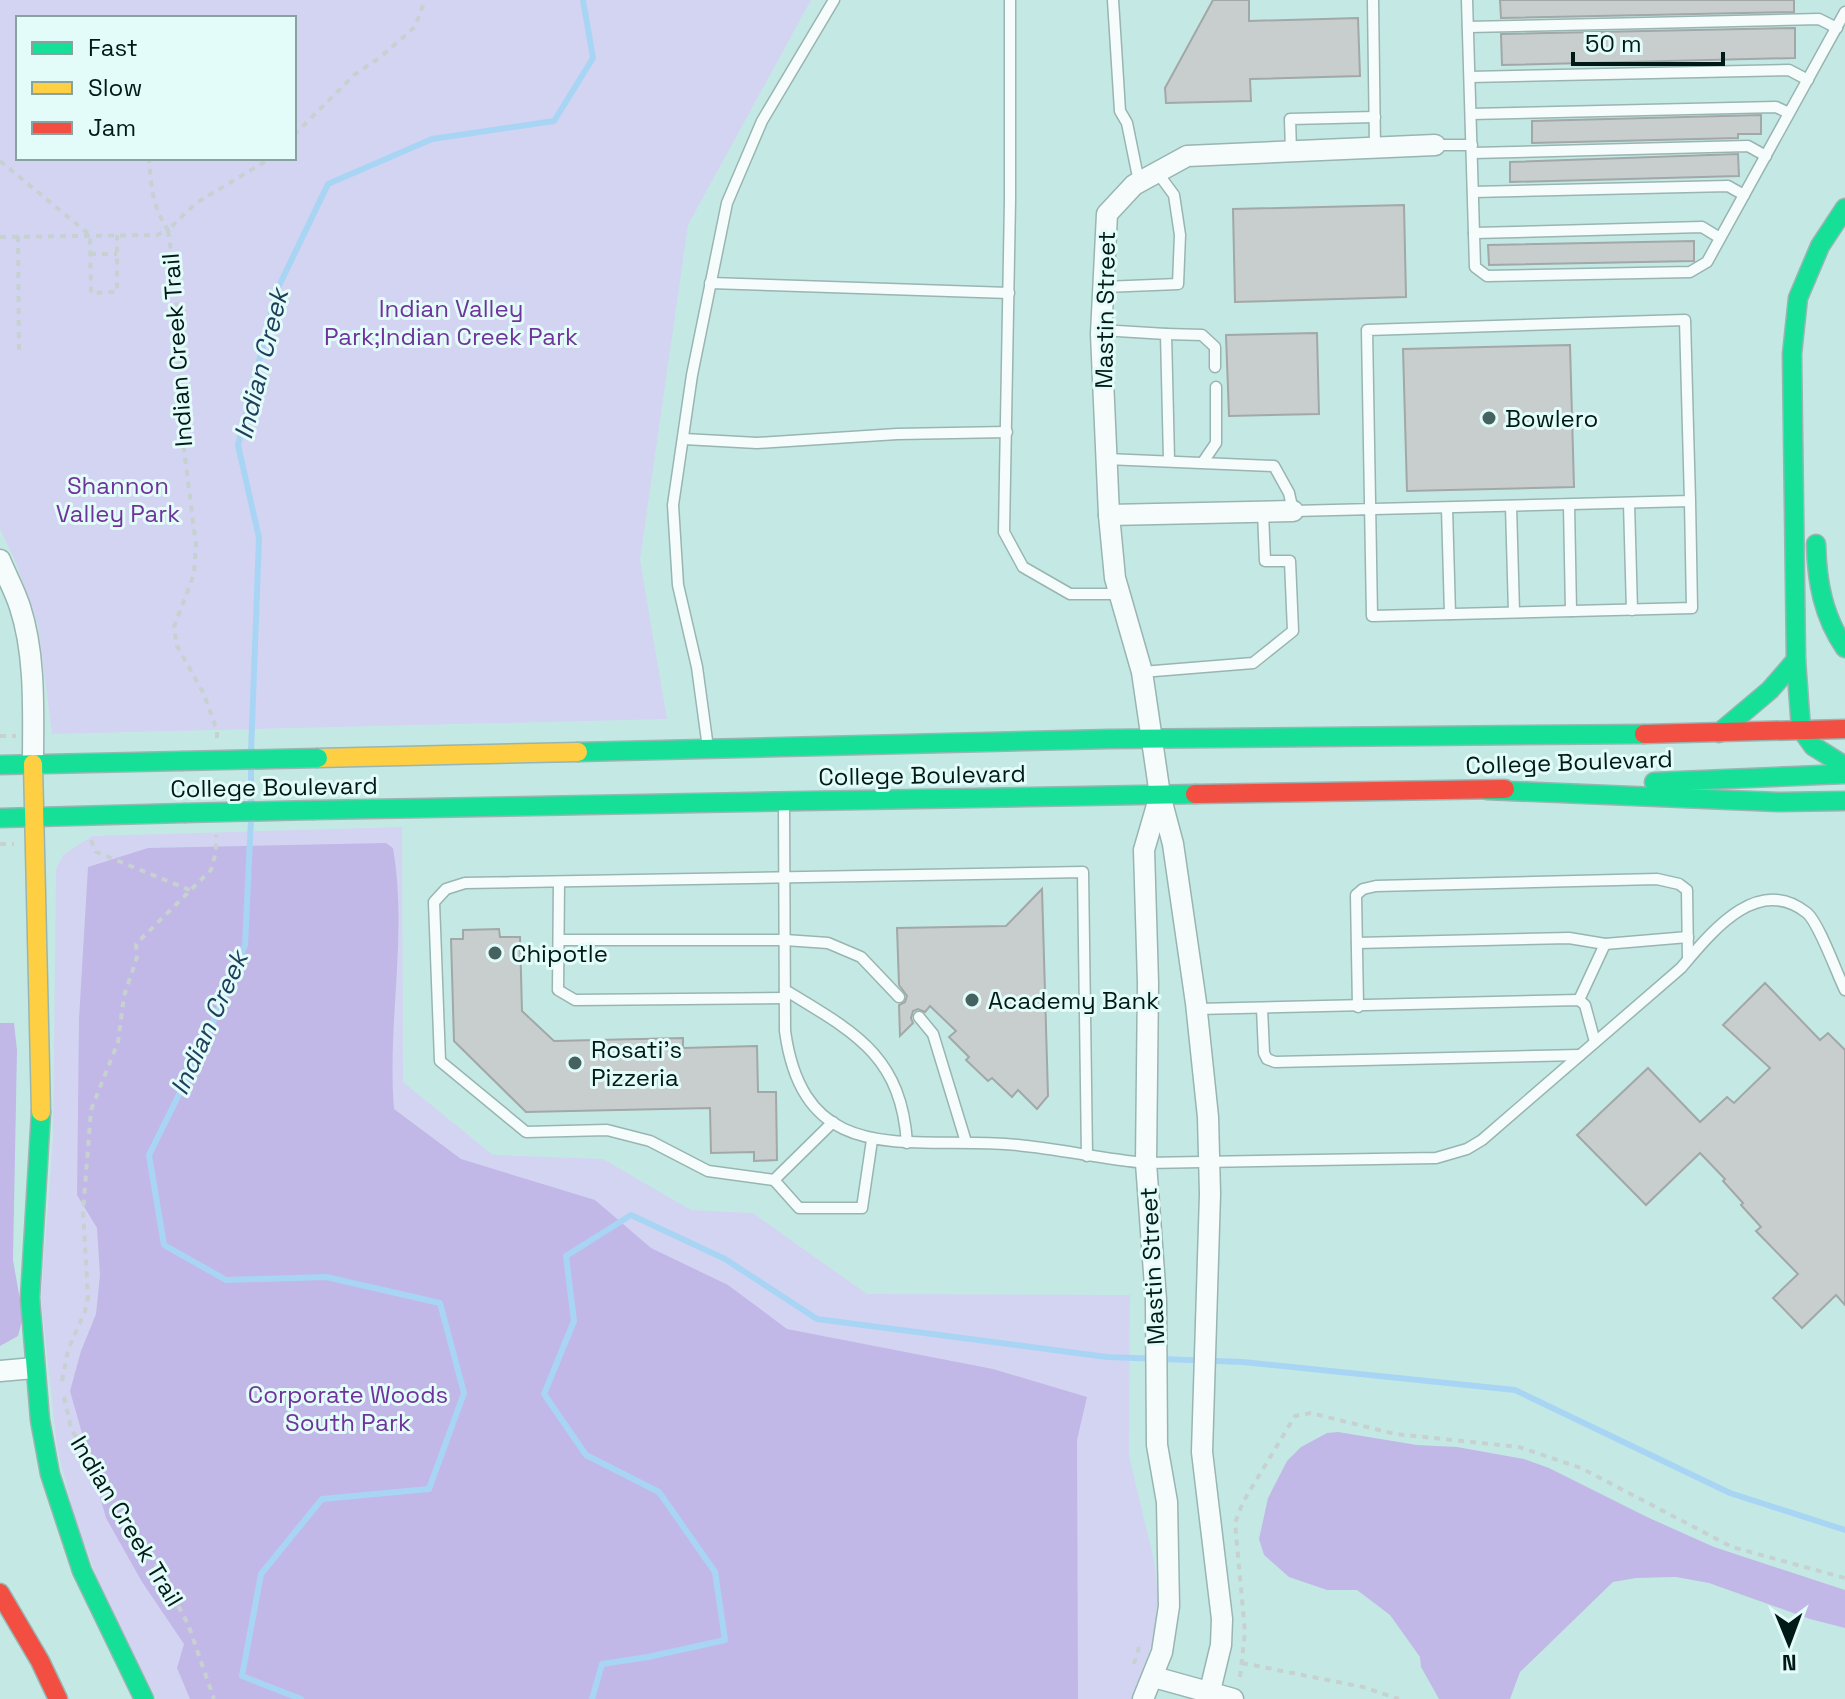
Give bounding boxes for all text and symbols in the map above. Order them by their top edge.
legend [16,16,296,160]
scale bar [1573,16,1723,66]
text: 50 m [1585,28,1642,59]
text: Fast [88,32,138,63]
text: Slow [88,72,142,103]
text: Jam [88,112,136,143]
street label: Mastin Street [1088,231,1122,389]
street label: Indian Creek Trail [155,252,199,448]
water label: Indian Creek [226,282,297,443]
park label: Indian Valley Park;Indian Creek Park [324,293,578,352]
place label: Bowlero [1505,403,1598,434]
marker: Bowlero [1480,409,1498,427]
park label: Shannon Valley Park [56,470,180,529]
street label: College Boulevard [1465,743,1673,781]
street label: College Boulevard [818,758,1026,792]
street label: College Boulevard [170,770,378,804]
place label: Chipotle [511,938,608,969]
water label: Indian Creek [162,943,257,1100]
marker: Chipotle [486,944,504,962]
place label: Academy Bank [988,985,1159,1016]
marker: Academy Bank [963,991,981,1009]
place label: Rosati's Pizzeria [591,1034,682,1093]
marker: Rosati's Pizzeria [566,1054,584,1072]
street label: Mastin Street [1132,1186,1172,1346]
park label: Corporate Woods South Park [248,1379,448,1438]
street label: Indian Creek Trail [64,1430,190,1612]
north arrow [1749,1603,1829,1683]
text: N [1782,1649,1797,1677]

